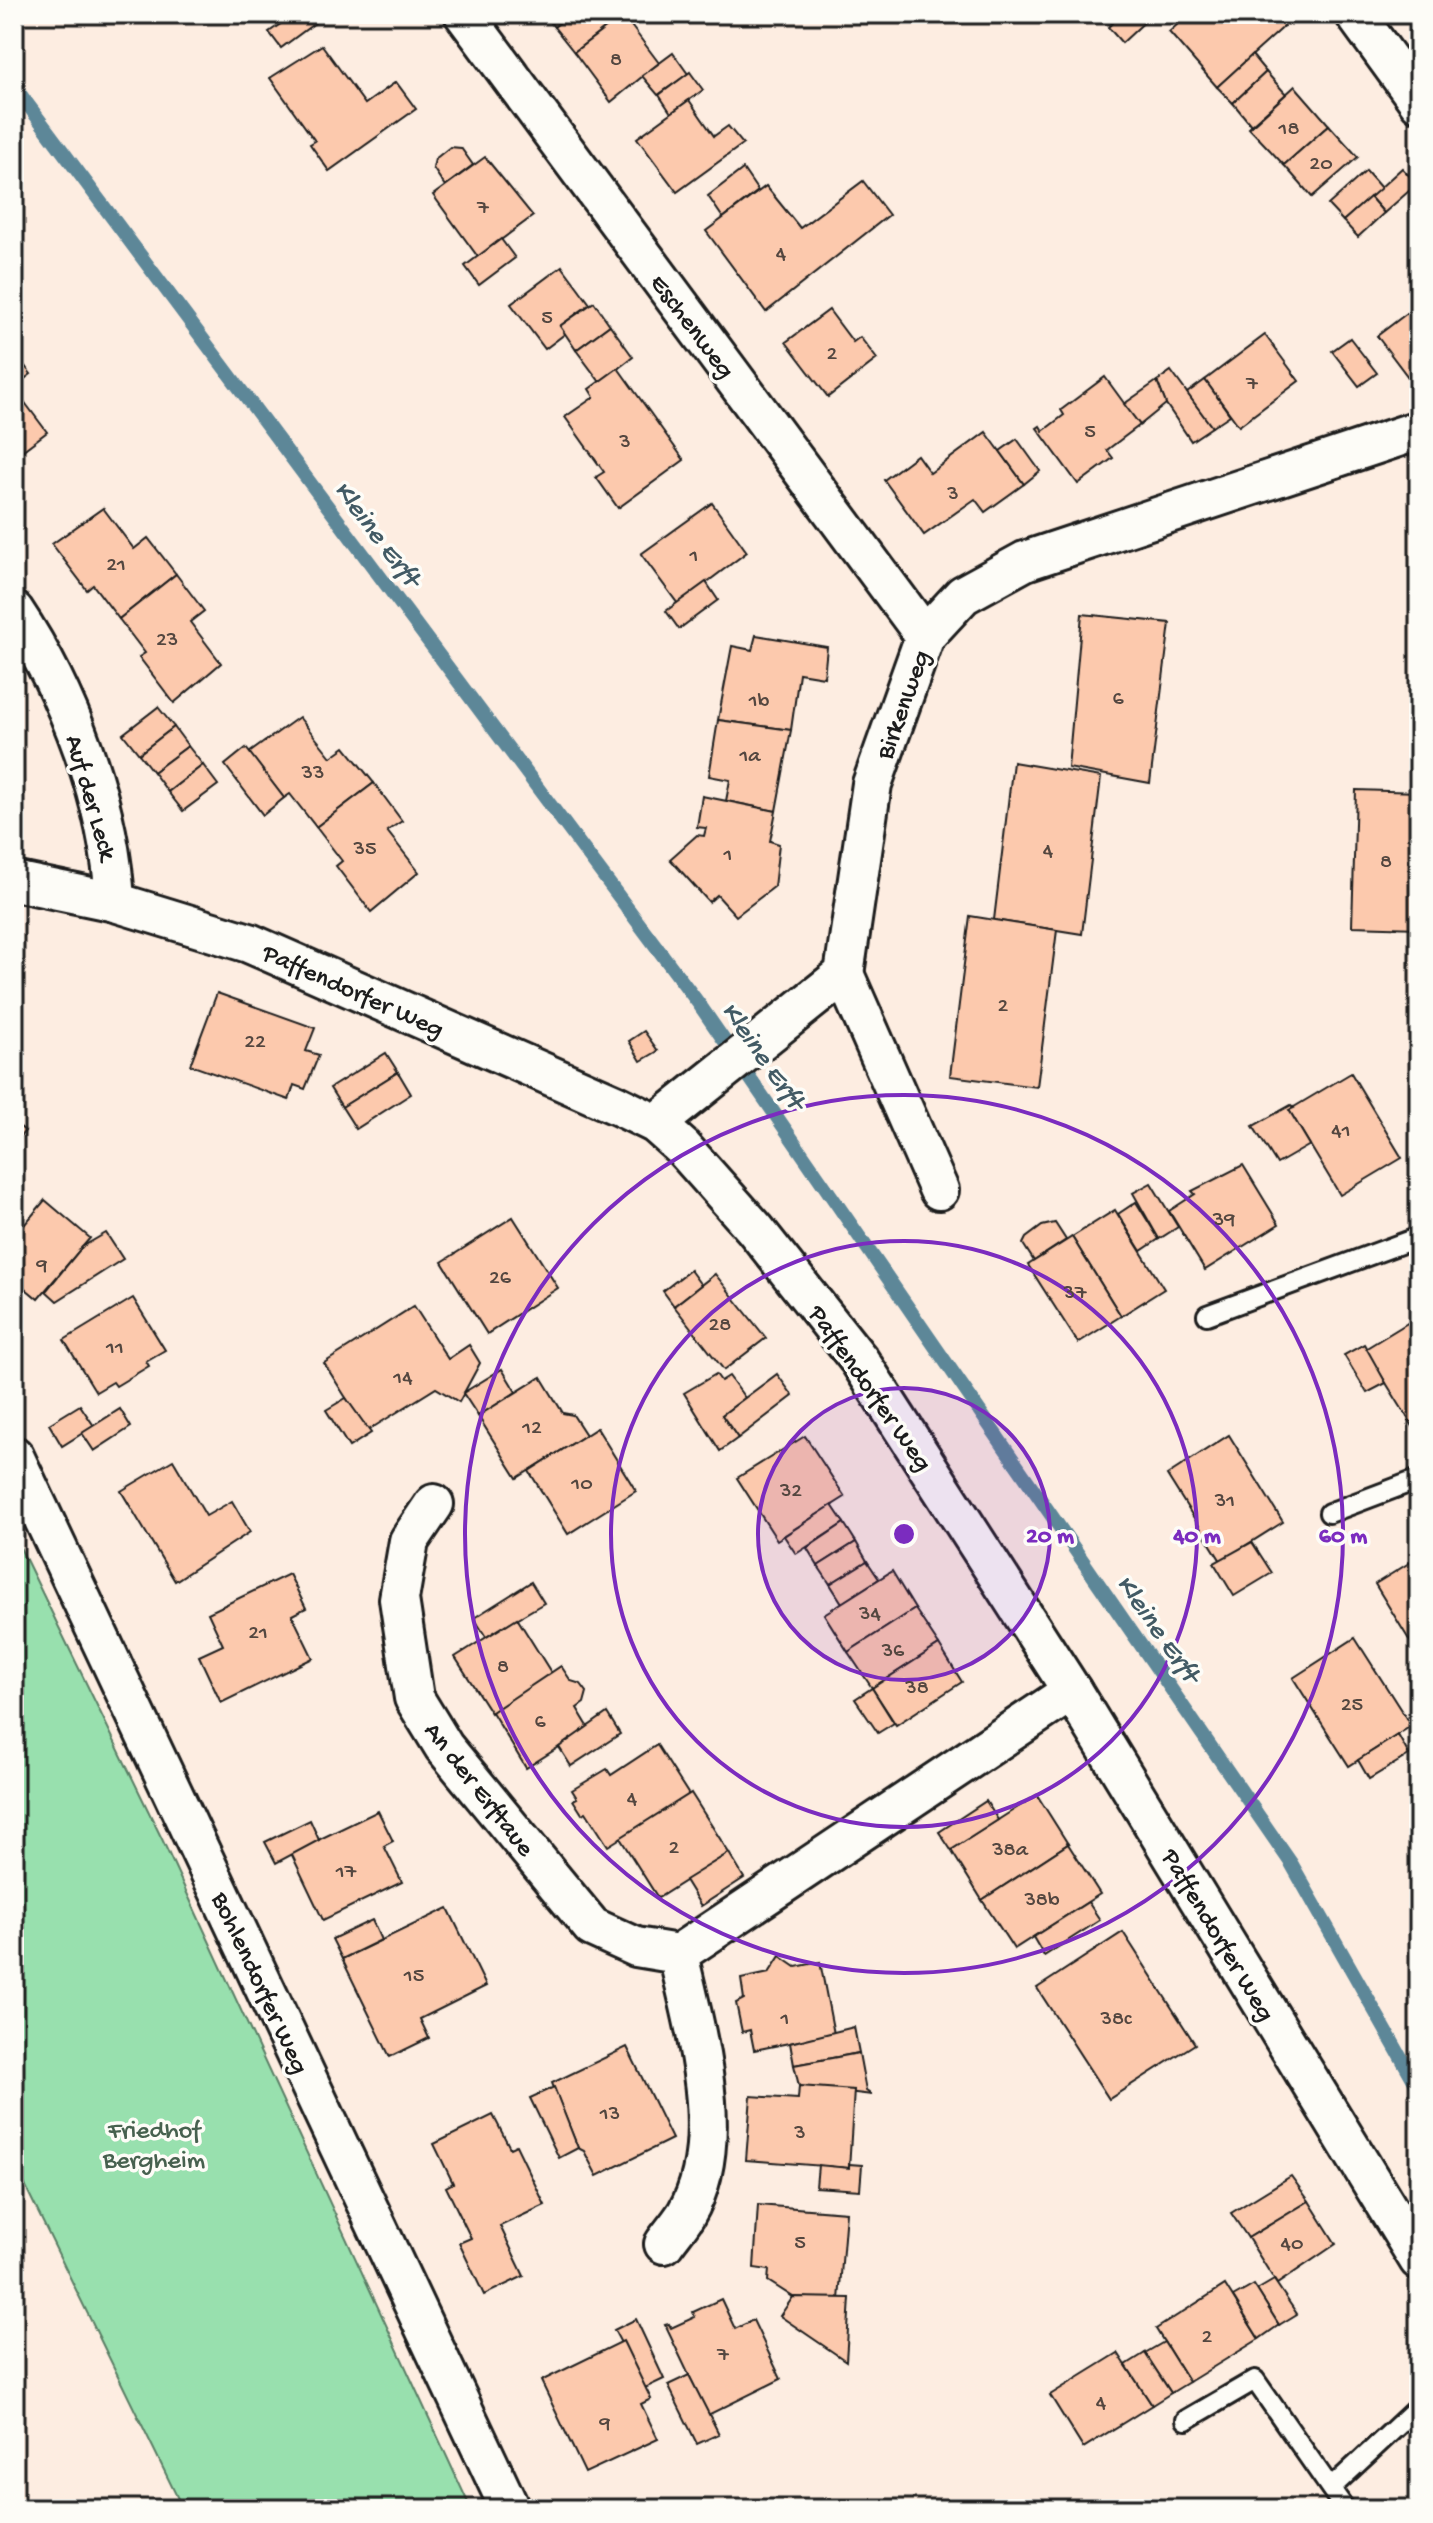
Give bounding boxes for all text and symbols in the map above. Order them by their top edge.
house number: 8 [610,48,622,74]
house number: 18 [1278,117,1299,143]
house number: 20 [1309,152,1333,178]
house number: 7 [476,196,489,222]
house number: 4 [776,242,787,268]
street label: Eschenweg [641,269,740,386]
house number: 5 [541,306,553,332]
house number: 2 [827,342,838,368]
house number: 7 [1245,372,1258,398]
house number: 5 [1084,420,1096,446]
house number: 3 [618,430,631,456]
water label: Kleine Erft [325,475,429,598]
house number: 3 [946,482,959,508]
house number: 1 [689,544,698,570]
house number: 21 [106,553,126,579]
house number: 23 [156,628,178,654]
street label: Birkenweg [871,647,939,765]
house number: 6 [1112,687,1124,713]
house number: 1b [748,689,770,715]
street label: Auf der Leck [56,732,122,867]
house number: 1a [738,744,761,770]
house number: 33 [301,761,324,787]
house number: 35 [353,837,377,863]
house number: 4 [1043,839,1054,865]
house number: 1 [723,843,732,869]
house number: 8 [1380,850,1392,876]
street label: Paffendorfer Weg [256,939,448,1047]
house number: 2 [998,994,1009,1020]
water label: Kleine Erft [712,996,813,1121]
house number: 22 [244,1030,266,1056]
house number: 41 [1331,1119,1351,1145]
house number: 39 [1212,1208,1235,1234]
house number: 9 [35,1254,48,1280]
house number: 26 [489,1266,512,1292]
house number: 37 [1063,1281,1087,1307]
street label: Paffendorfer Weg [799,1300,937,1479]
house number: 28 [709,1313,731,1339]
house number: 11 [105,1336,124,1362]
house number: 14 [392,1366,413,1392]
house number: 12 [521,1416,542,1442]
house number: 10 [570,1472,593,1498]
house number: 32 [779,1479,802,1505]
house number: 31 [1214,1489,1235,1515]
centre of rings [890,1520,918,1548]
text: 20 m [1026,1523,1074,1552]
text: 40 m [1172,1523,1221,1552]
text: 60 m [1319,1523,1367,1552]
water label: Kleine Erft [1107,1569,1208,1694]
house number: 34 [858,1602,882,1628]
house number: 21 [248,1621,268,1647]
house number: 36 [881,1639,905,1665]
house number: 8 [497,1655,509,1681]
house number: 38 [904,1676,929,1702]
house number: 25 [1341,1693,1363,1719]
house number: 6 [534,1710,546,1736]
street label: An der Erftaue [415,1717,540,1865]
house number: 4 [627,1787,638,1813]
house number: 2 [669,1836,680,1862]
house number: 38a [991,1838,1029,1864]
street label: Paffendorfer Weg [1152,1844,1280,2028]
house number: 17 [335,1860,357,1886]
street label: Bohlendorfer Weg [202,1887,314,2080]
house number: 38b [1023,1888,1060,1914]
house number: 15 [403,1964,424,1990]
house number: 1 [780,2007,789,2033]
house number: 38c [1100,2007,1133,2033]
house number: 13 [599,2102,620,2128]
park label: Friedhof Bergheim [102,2117,205,2178]
house number: 3 [793,2121,806,2147]
house number: 5 [794,2231,806,2257]
house number: 40 [1281,2232,1303,2258]
house number: 2 [1202,2325,1213,2351]
house number: 7 [716,2343,729,2369]
house number: 4 [1096,2391,1107,2417]
house number: 9 [598,2412,611,2438]

